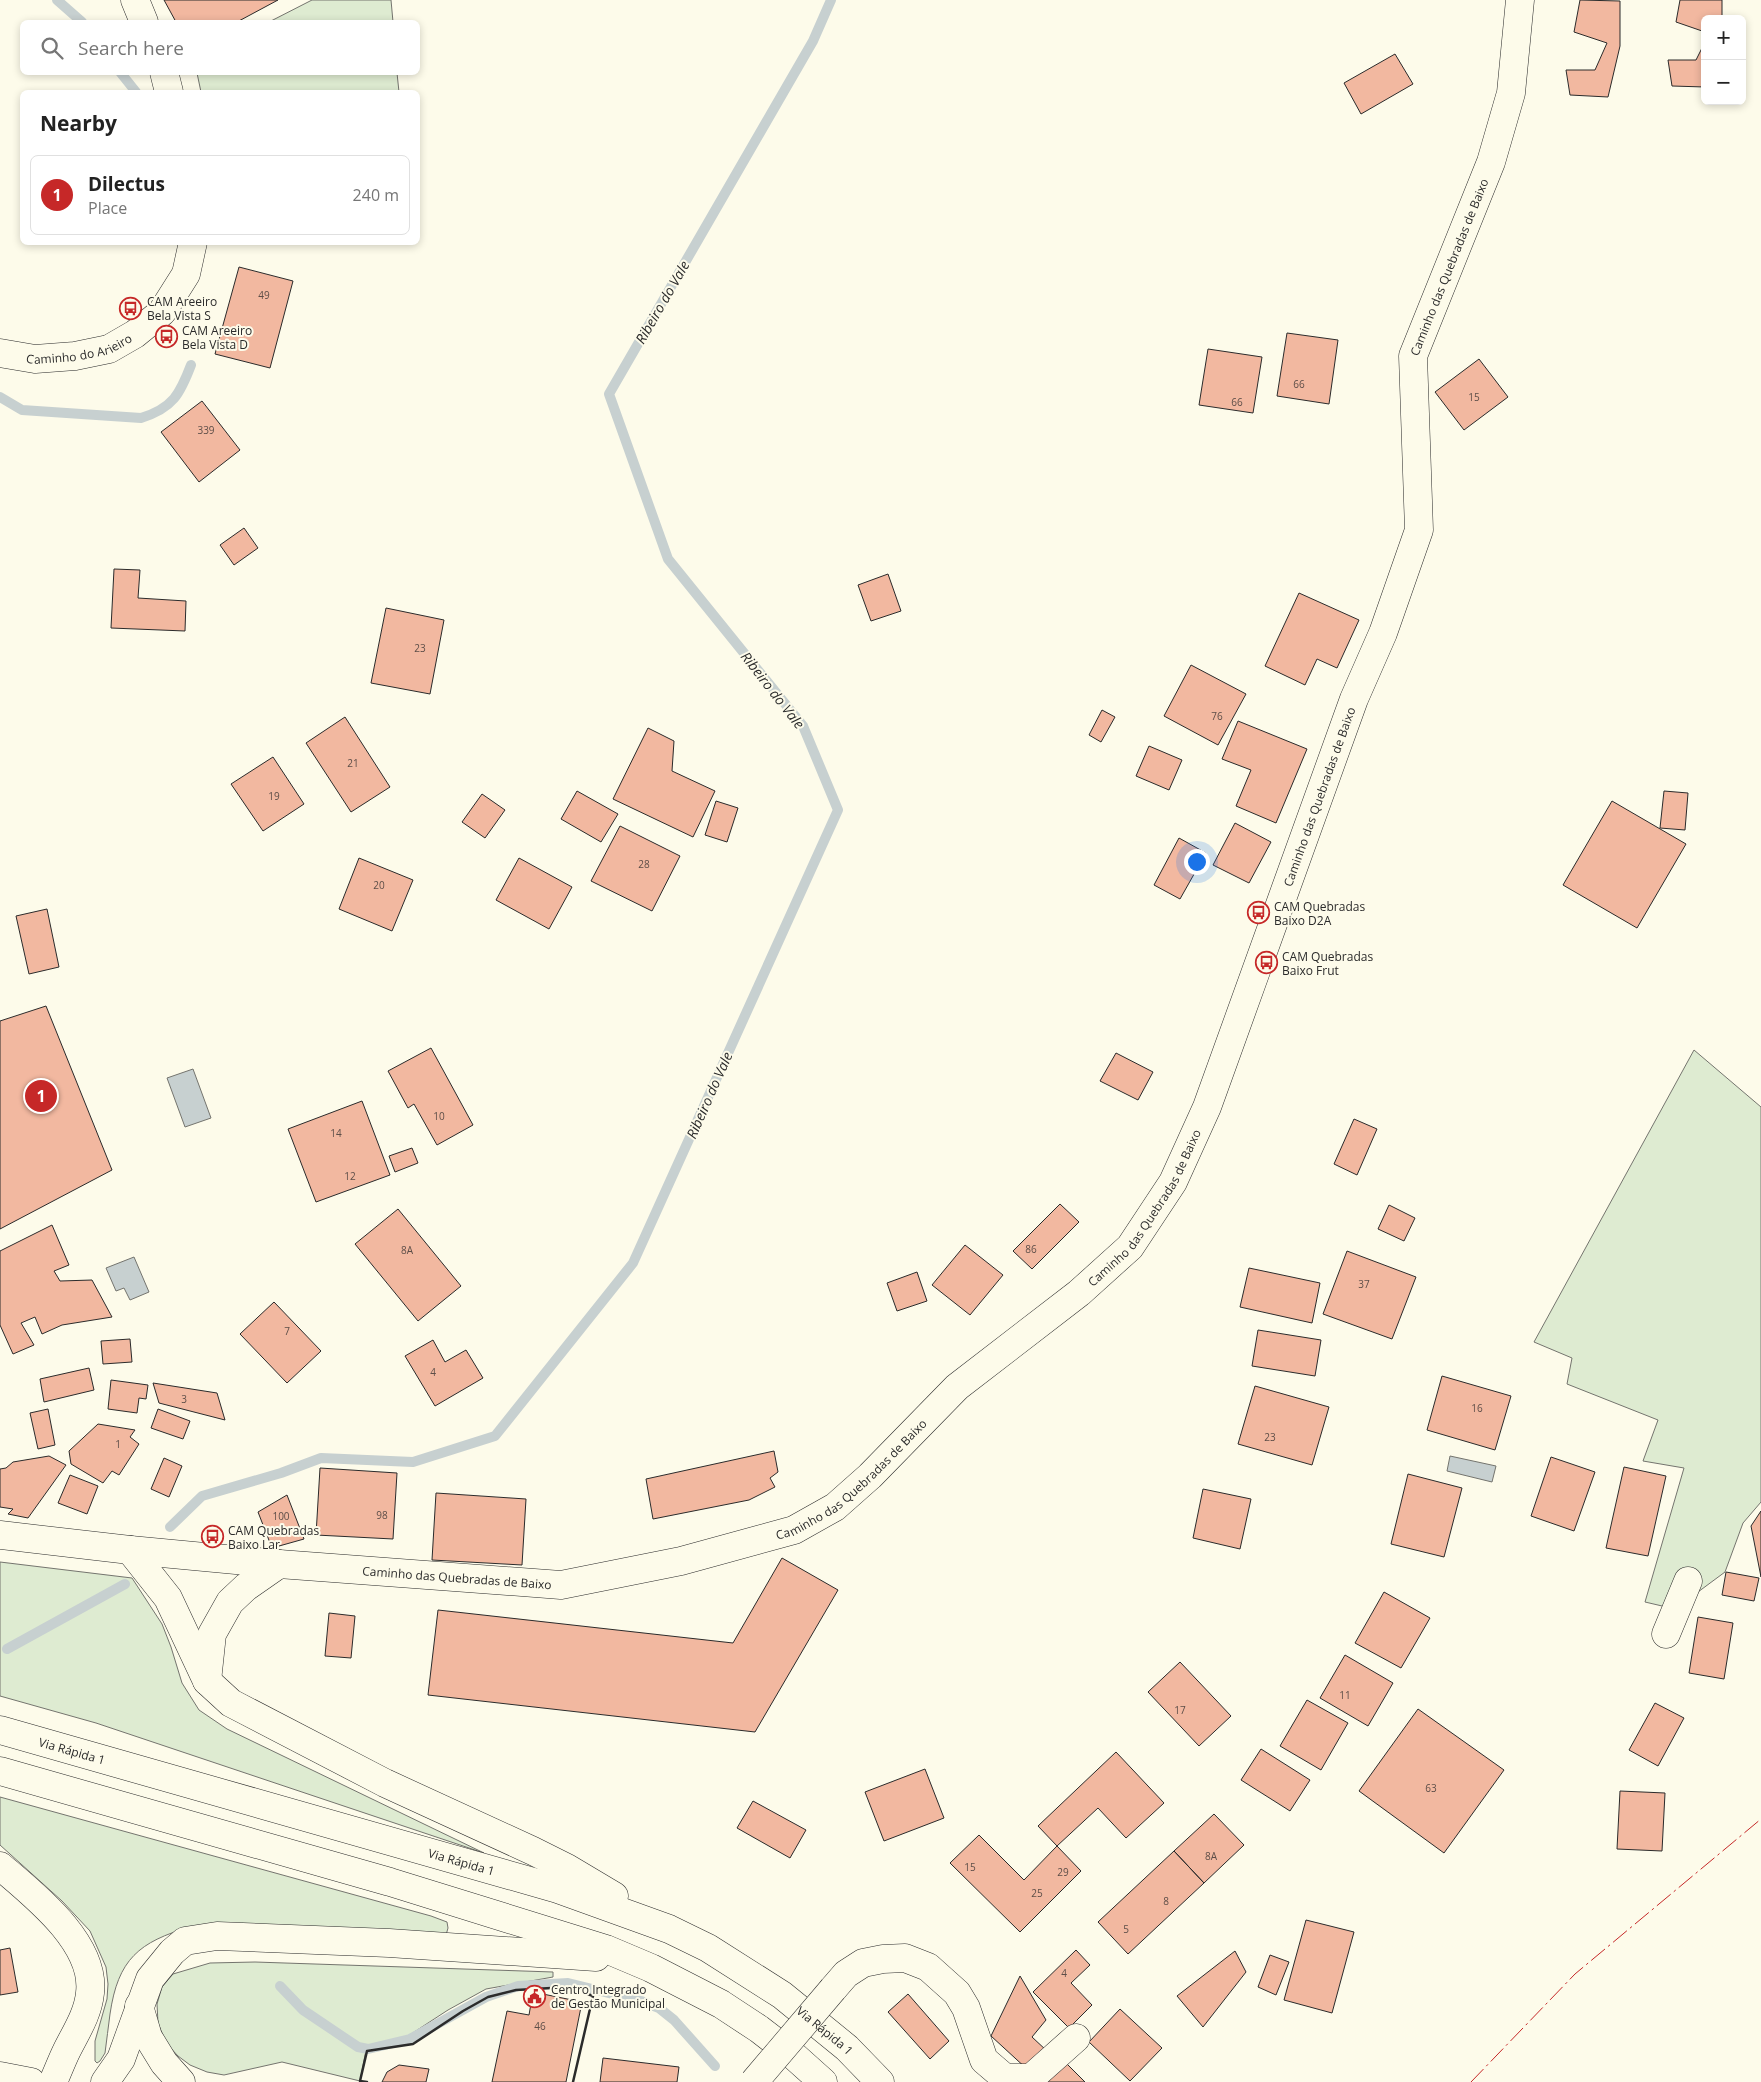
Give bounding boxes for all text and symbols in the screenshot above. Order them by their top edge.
map controls [1701,15,1746,105]
button: + [1701,15,1746,60]
search box [20,20,420,75]
icon: search [38,34,66,62]
text: Search here [78,35,184,61]
button: − [1701,60,1746,105]
text: Nearby [40,109,117,137]
text: Dilectus [88,171,165,197]
street label: Caminho das Quebradas de Baixo [1406,176,1492,358]
text: 1 [52,184,62,206]
text: 240 m [353,184,399,206]
text: Place [88,197,127,219]
water label: Ribeiro do Vale [631,257,693,347]
house number: 49 [258,288,270,302]
place label: CAM Areeiro Bela Vista S [147,293,217,324]
bus stop icon: CAM Areeiro Bela Vista S [119,296,143,320]
place label: CAM Areeiro Bela Vista D [182,322,252,353]
bus stop icon: CAM Areeiro Bela Vista D [154,325,178,349]
street label: Caminho do Arieiro [25,329,135,368]
house number: 66 [1293,377,1305,391]
house number: 15 [1468,390,1480,404]
house number: 66 [1231,395,1243,409]
house number: 339 [197,423,215,437]
house number: 23 [414,641,426,655]
water label: Ribeiro do Vale [737,648,809,732]
street label: Caminho das Quebradas de Baixo [1279,704,1359,889]
house number: 76 [1211,709,1223,723]
house number: 21 [347,756,359,770]
house number: 19 [268,789,280,803]
your location [1184,849,1210,875]
house number: 28 [638,857,650,871]
house number: 20 [373,878,385,892]
place label: CAM Quebradas Baixo D2A [1274,898,1365,929]
bus stop icon: CAM Quebradas Baixo D2A [1246,901,1270,925]
place label: CAM Quebradas Baixo Frut [1282,948,1373,979]
bus stop icon: CAM Quebradas Baixo Frut [1254,951,1278,975]
water label: Ribeiro do Vale [681,1049,737,1141]
pin: 1 [25,1077,57,1115]
house number: 10 [433,1109,445,1123]
house number: 14 [330,1126,342,1140]
street label: Caminho das Quebradas de Baixo [1084,1126,1204,1290]
house number: 12 [344,1169,356,1183]
house number: 86 [1025,1242,1037,1256]
house number: 8A [401,1243,414,1257]
house number: 37 [1358,1277,1370,1291]
house number: 7 [284,1324,290,1338]
house number: 4 [430,1365,436,1379]
house number: 3 [181,1392,187,1406]
house number: 16 [1471,1401,1483,1415]
street label: Caminho das Quebradas de Baixo [774,1415,930,1543]
house number: 23 [1264,1430,1276,1444]
house number: 1 [115,1437,121,1451]
house number: 98 [376,1508,388,1522]
house number: 100 [272,1509,290,1523]
place label: CAM Quebradas Baixo Lar [228,1522,319,1553]
bus stop icon: CAM Quebradas Baixo Lar [200,1525,224,1549]
street label: Caminho das Quebradas de Baixo [362,1562,552,1593]
house number: 11 [1339,1688,1351,1702]
house number: 17 [1174,1703,1186,1717]
street label: Via Rápida 1 [37,1733,107,1768]
house number: 63 [1425,1781,1437,1795]
street label: Via Rápida 1 [426,1844,497,1879]
house number: 8A [1205,1849,1218,1863]
house number: 15 [964,1860,976,1874]
house number: 29 [1057,1865,1069,1879]
house number: 25 [1031,1886,1043,1900]
house number: 8 [1163,1894,1169,1908]
house number: 5 [1123,1922,1129,1936]
house number: 4 [1061,1966,1067,1980]
place label: Centro Integrado de Gestão Municipal [551,1981,665,2012]
public building icon: Centro Integrado de Gestão Municipal [523,1984,547,2008]
street label: Via Rápida 1 [793,2002,857,2058]
house number: 46 [534,2019,546,2033]

